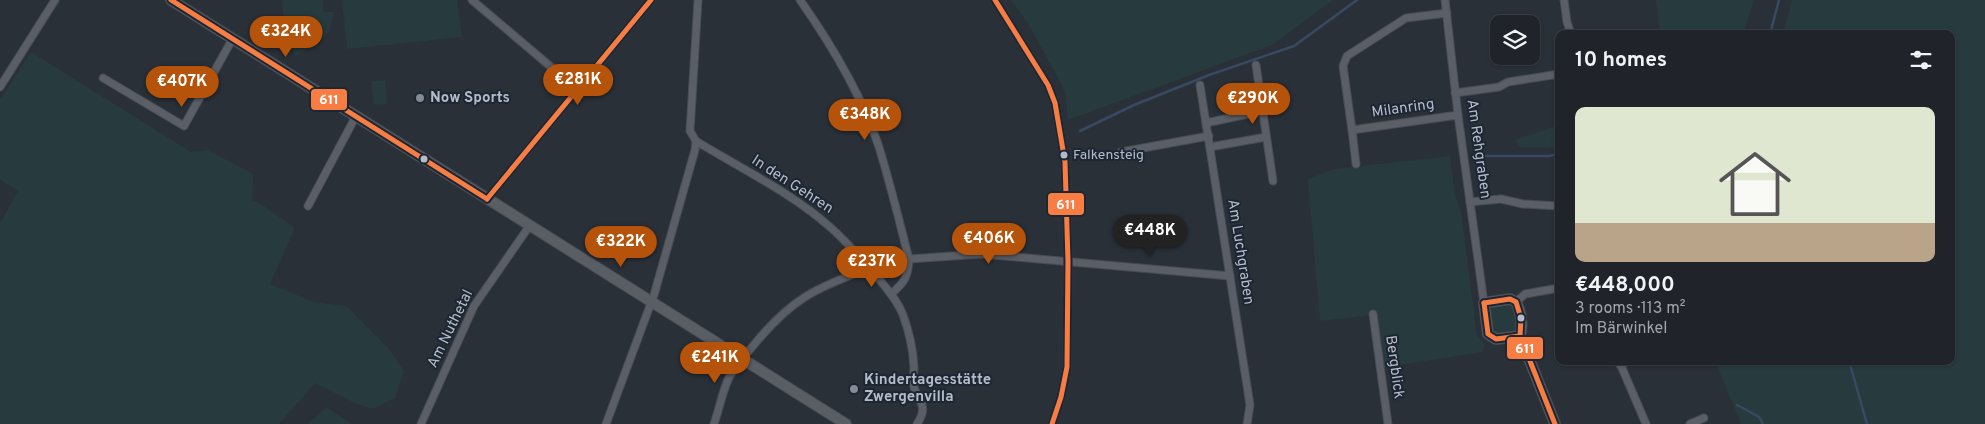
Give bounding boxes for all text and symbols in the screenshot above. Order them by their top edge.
pin: €324K [251,15,321,58]
map controls [1490,15,1540,65]
button: layers [1490,15,1540,65]
text: €324K [261,22,311,42]
icon: filters [1907,46,1935,74]
text: 10 homes [1575,47,1667,74]
pin: €281K [543,64,613,106]
pin: €407K [147,66,217,108]
text: €281K [554,70,602,90]
text: €407K [157,72,207,92]
pin: €290K [1218,82,1288,125]
line badge: 611 [310,88,348,111]
place label: Now Sports [430,89,510,108]
text: €290K [1227,89,1279,109]
text: 611 [319,92,339,109]
marker: Now Sports [414,92,426,104]
street label: Milanring [1370,95,1436,123]
pin: €348K [830,98,900,141]
street label: Am Rehgraben [1462,98,1494,200]
text: €348K [839,105,891,125]
icon: home [1710,139,1800,229]
place label: Falkensteig [1073,147,1144,164]
marker: Falkensteig [1059,150,1069,160]
street label: In den Gehren [747,151,837,219]
unlabelled marker [419,154,429,164]
line badge: 611 [1047,192,1085,216]
text: 611 [1056,197,1076,214]
street label: Am Luchgraben [1222,198,1258,306]
pin: €448K [1115,214,1185,257]
text: €448K [1124,221,1176,241]
pin: €406K [954,222,1024,265]
pin: €322K [586,226,656,268]
text: €406K [963,229,1015,249]
text: €322K [596,232,646,252]
pin: €237K [837,246,907,288]
text: €237K [847,252,897,272]
text: €448,000 [1575,272,1675,299]
street label: Am Nuthetal [424,287,478,371]
text: 3 rooms · 113 m² [1575,299,1686,319]
unlabelled marker [1516,313,1526,323]
text: Im Bärwinkel [1575,319,1667,339]
street label: Bergblick [1380,334,1408,400]
line badge: 611 [1506,336,1544,360]
text: 611 [1515,341,1535,358]
pin: €241K [680,342,750,384]
text: €241K [691,348,739,368]
place label: Kindertagesstätte Zwergenvilla [864,371,991,407]
marker: Kindertagesstätte Zwergenvilla [848,383,860,395]

